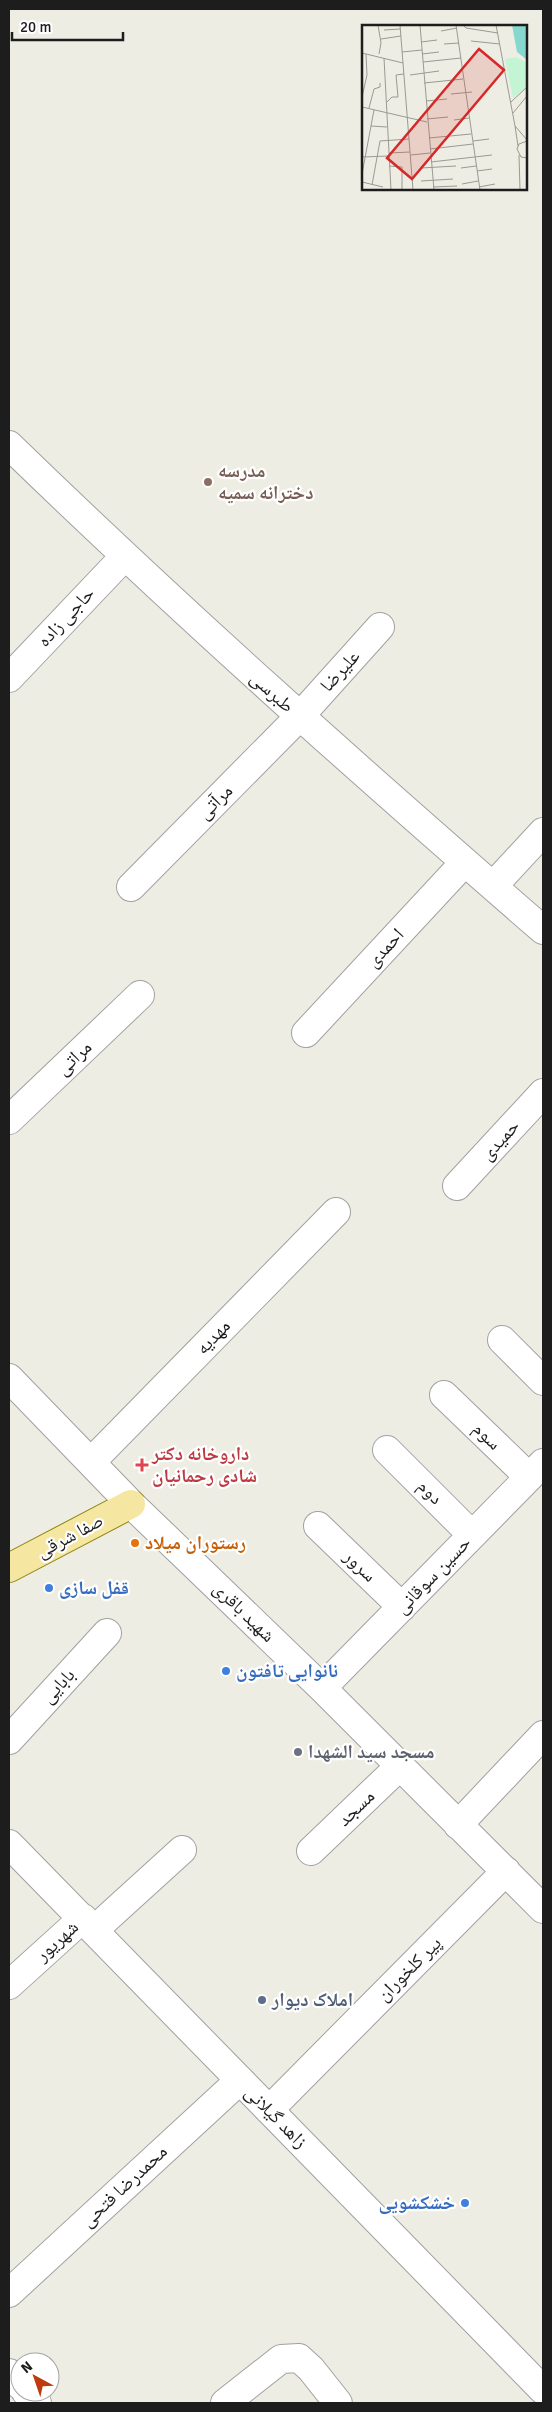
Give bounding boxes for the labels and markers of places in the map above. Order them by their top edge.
place label: مدرسه دخترانه سمیه [218,459,313,505]
marker: مدرسه دخترانه سمیه [202,476,214,488]
place label: داروخانه دکتر شادی رحمانیان [151,1442,257,1488]
marker: داروخانه دکتر شادی رحمانیان [136,1459,148,1471]
place label: رستوران میلاد [145,1531,246,1555]
marker: رستوران میلاد [129,1537,141,1549]
place label: قفل سازی [59,1576,129,1600]
marker: قفل سازی [43,1582,55,1594]
place label: نانوایی تافتون [236,1659,338,1683]
marker: نانوایی تافتون [220,1665,232,1677]
place label: مسجد سید الشهدا [308,1740,435,1764]
marker: مسجد سید الشهدا [292,1746,304,1758]
place label: املاک دیوار [271,1988,353,2012]
marker: املاک دیوار [256,1994,268,2006]
place label: خشکشویی [378,2191,455,2215]
marker: خشکشویی [459,2197,471,2209]

